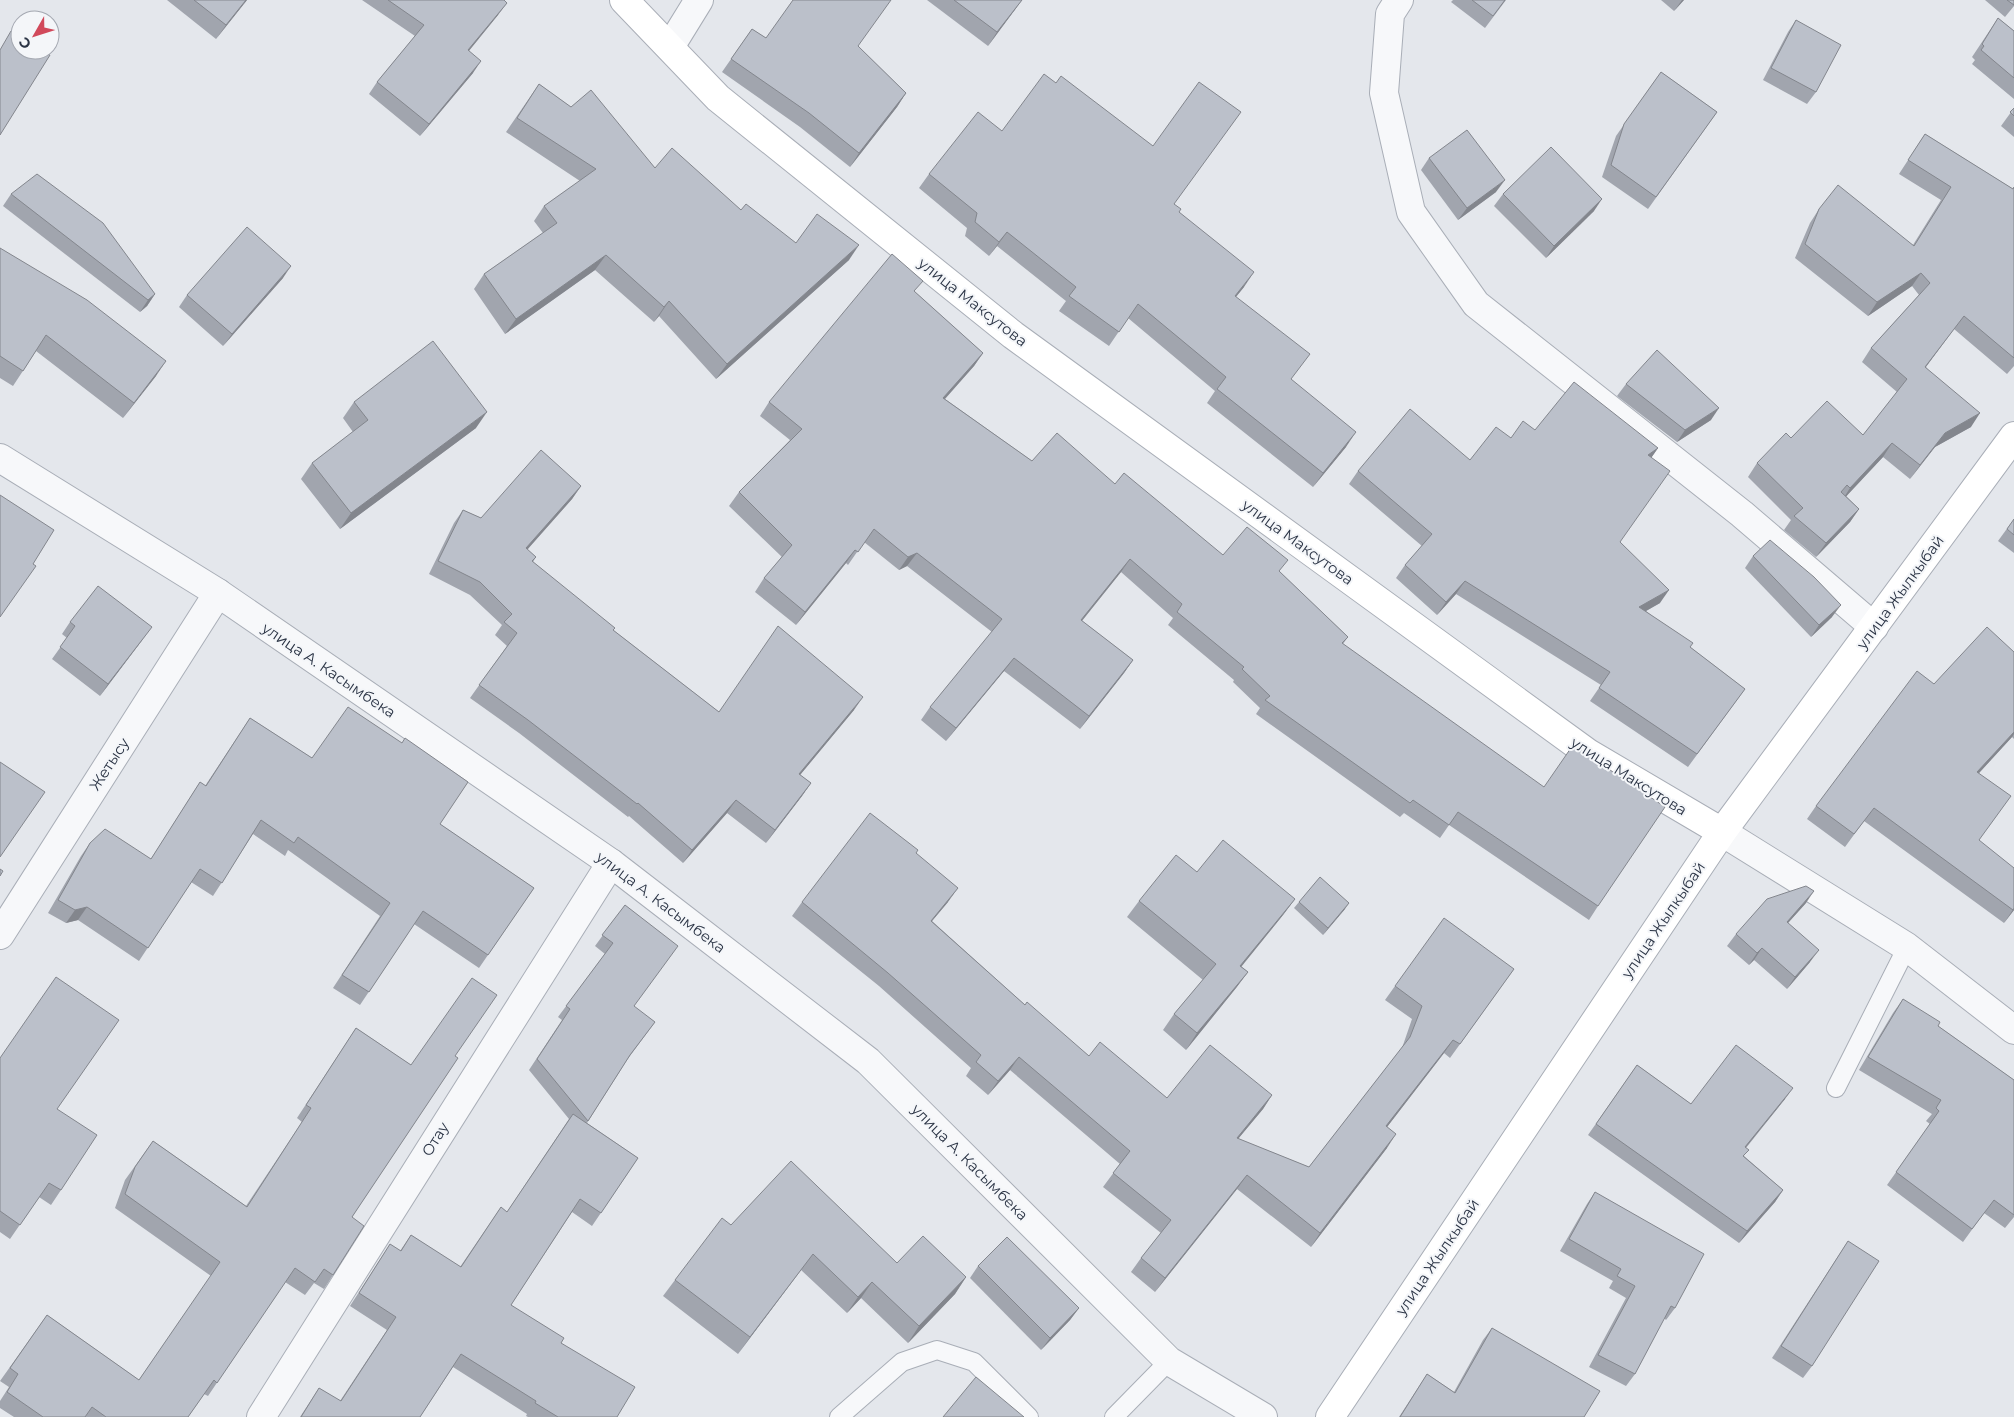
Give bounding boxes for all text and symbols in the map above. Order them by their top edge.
north arrow [10,10,60,60]
text: С [15,34,35,53]
street label: улица Максутова [914,253,1031,351]
street label: улица Максутова [1238,495,1357,589]
street label: улица Жылкыбай [1852,531,1948,654]
street label: улица А. Касымбека [258,618,399,722]
street label: улица Максутова [1567,732,1691,819]
street label: Жетысу [85,733,133,794]
street label: улица А. Касымбека [592,847,729,957]
street label: улица Жылкыбай [1616,858,1709,983]
street label: улица А. Касымбека [907,1099,1032,1224]
street label: Отау [417,1118,453,1160]
street label: улица Жылкыбай [1390,1195,1483,1320]

